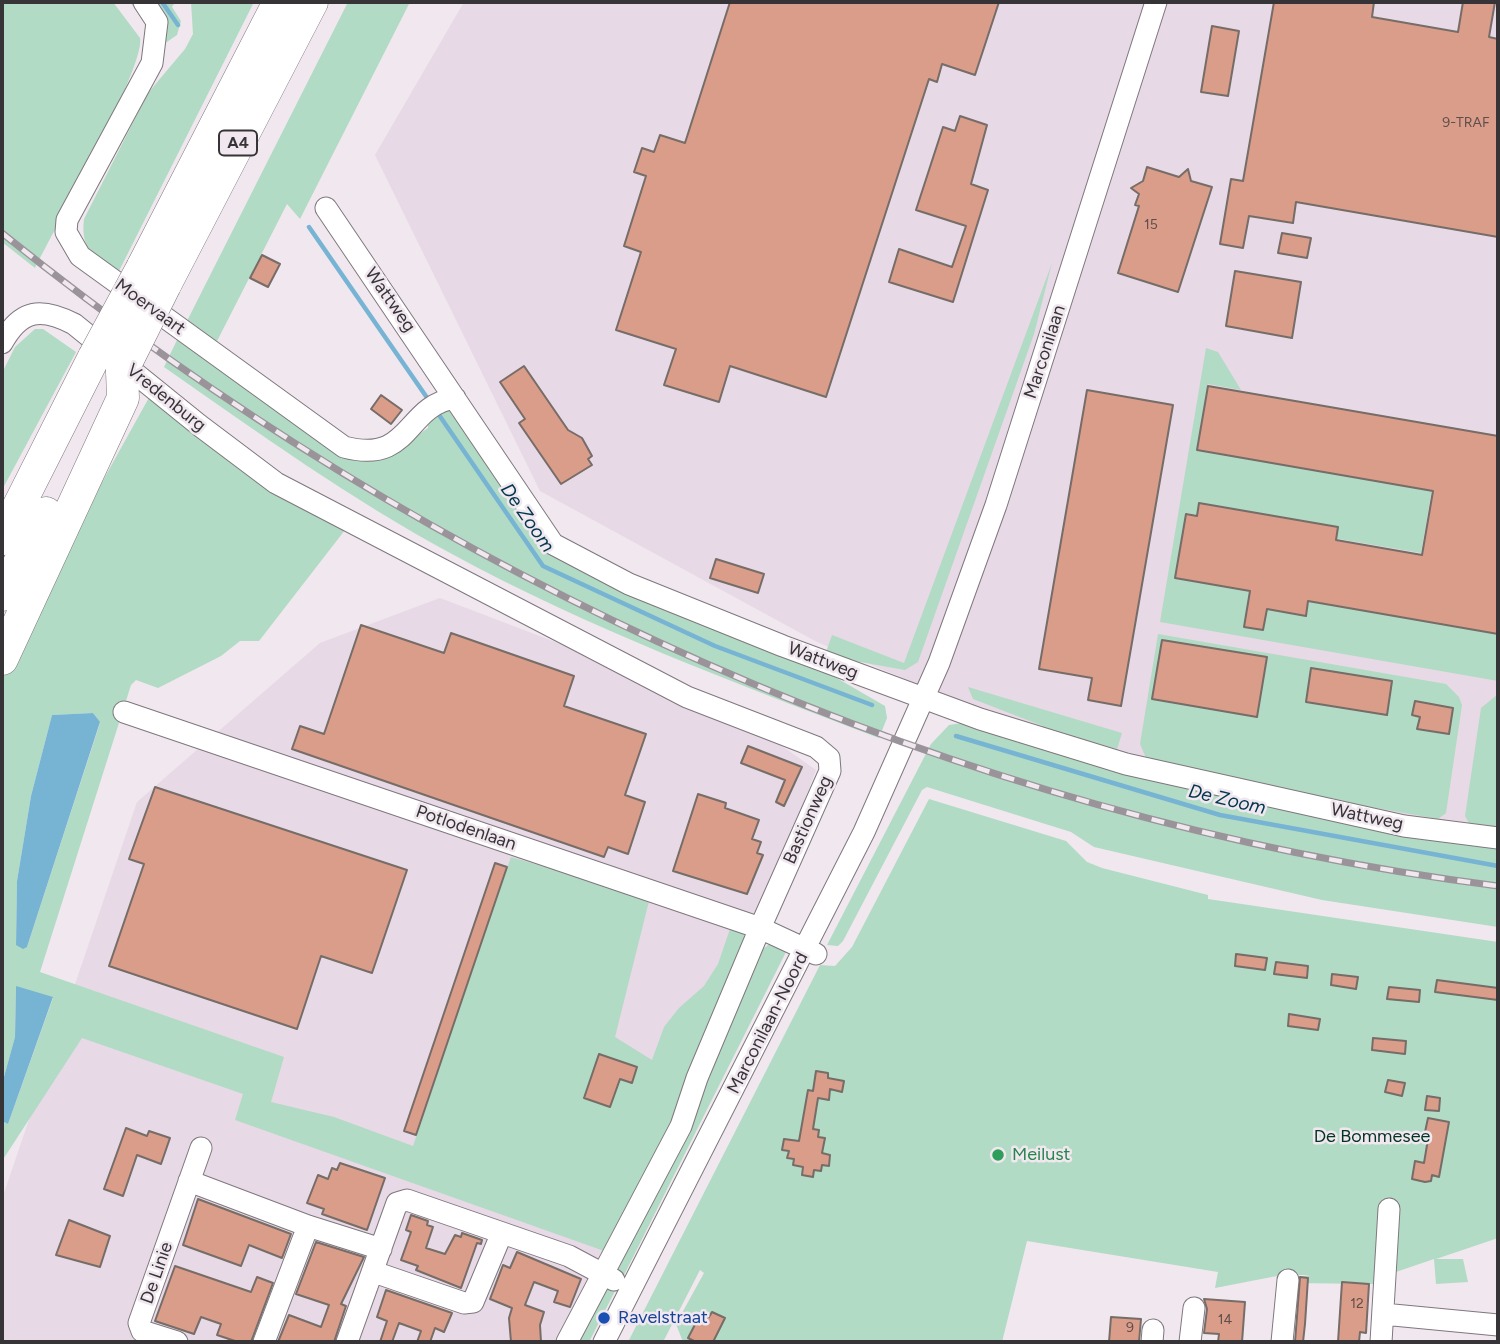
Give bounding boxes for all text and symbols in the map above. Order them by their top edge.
house number: 9-TRAF [1442,115,1490,131]
road number: A4 [219,130,257,155]
house number: 15 [1144,217,1158,233]
street label: Wattweg [360,264,420,336]
street label: Moervaart [110,274,190,340]
street label: Marconilaan [1020,302,1070,402]
street label: Vredenburg [122,359,210,437]
water label: De Zoom [495,479,559,557]
street label: Wattweg [785,638,861,684]
street label: Bastionweg [779,773,837,867]
water label: De Zoom [1186,780,1268,820]
street label: Wattweg [1329,799,1405,835]
street label: Potlodenlaan [413,801,519,855]
street label: Marconilaan-Noord [723,949,813,1097]
park label: De Bommesee [1314,1126,1430,1148]
place label: Meilust [1012,1144,1070,1166]
marker: Meilust [990,1147,1006,1163]
street label: De Linie [136,1239,178,1307]
house number: 12 [1350,1296,1364,1312]
place label: Ravelstraat [618,1307,708,1329]
marker: Ravelstraat [596,1310,612,1326]
house number: 14 [1218,1312,1232,1328]
house number: 9 [1126,1320,1134,1336]

